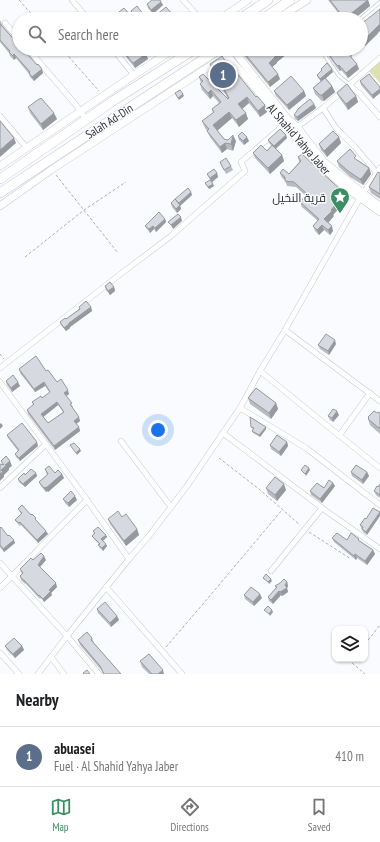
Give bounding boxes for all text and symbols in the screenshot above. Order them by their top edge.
search box [12,12,368,56]
icon: search [26,23,48,45]
text: Search here [58,25,119,44]
pin: 1 [210,60,236,90]
street label: Salah Ad-Din [82,100,136,142]
street label: Al Shahid Yahya Jaber [264,100,334,178]
place icon: قرية النخيل [329,186,351,214]
place label: قرية النخيل [272,190,326,205]
your location [148,420,168,440]
map controls [332,626,368,662]
button: layers [332,626,368,662]
text: Nearby [16,689,59,711]
text: abuasei [54,739,95,758]
text: 1 [26,748,32,765]
text: 410 m [335,748,364,765]
text: Fuel · Al Shahid Yahya Jaber [54,758,178,775]
tab: Map [50,796,72,834]
tab: Directions [171,796,209,834]
tab: Saved [308,796,330,834]

